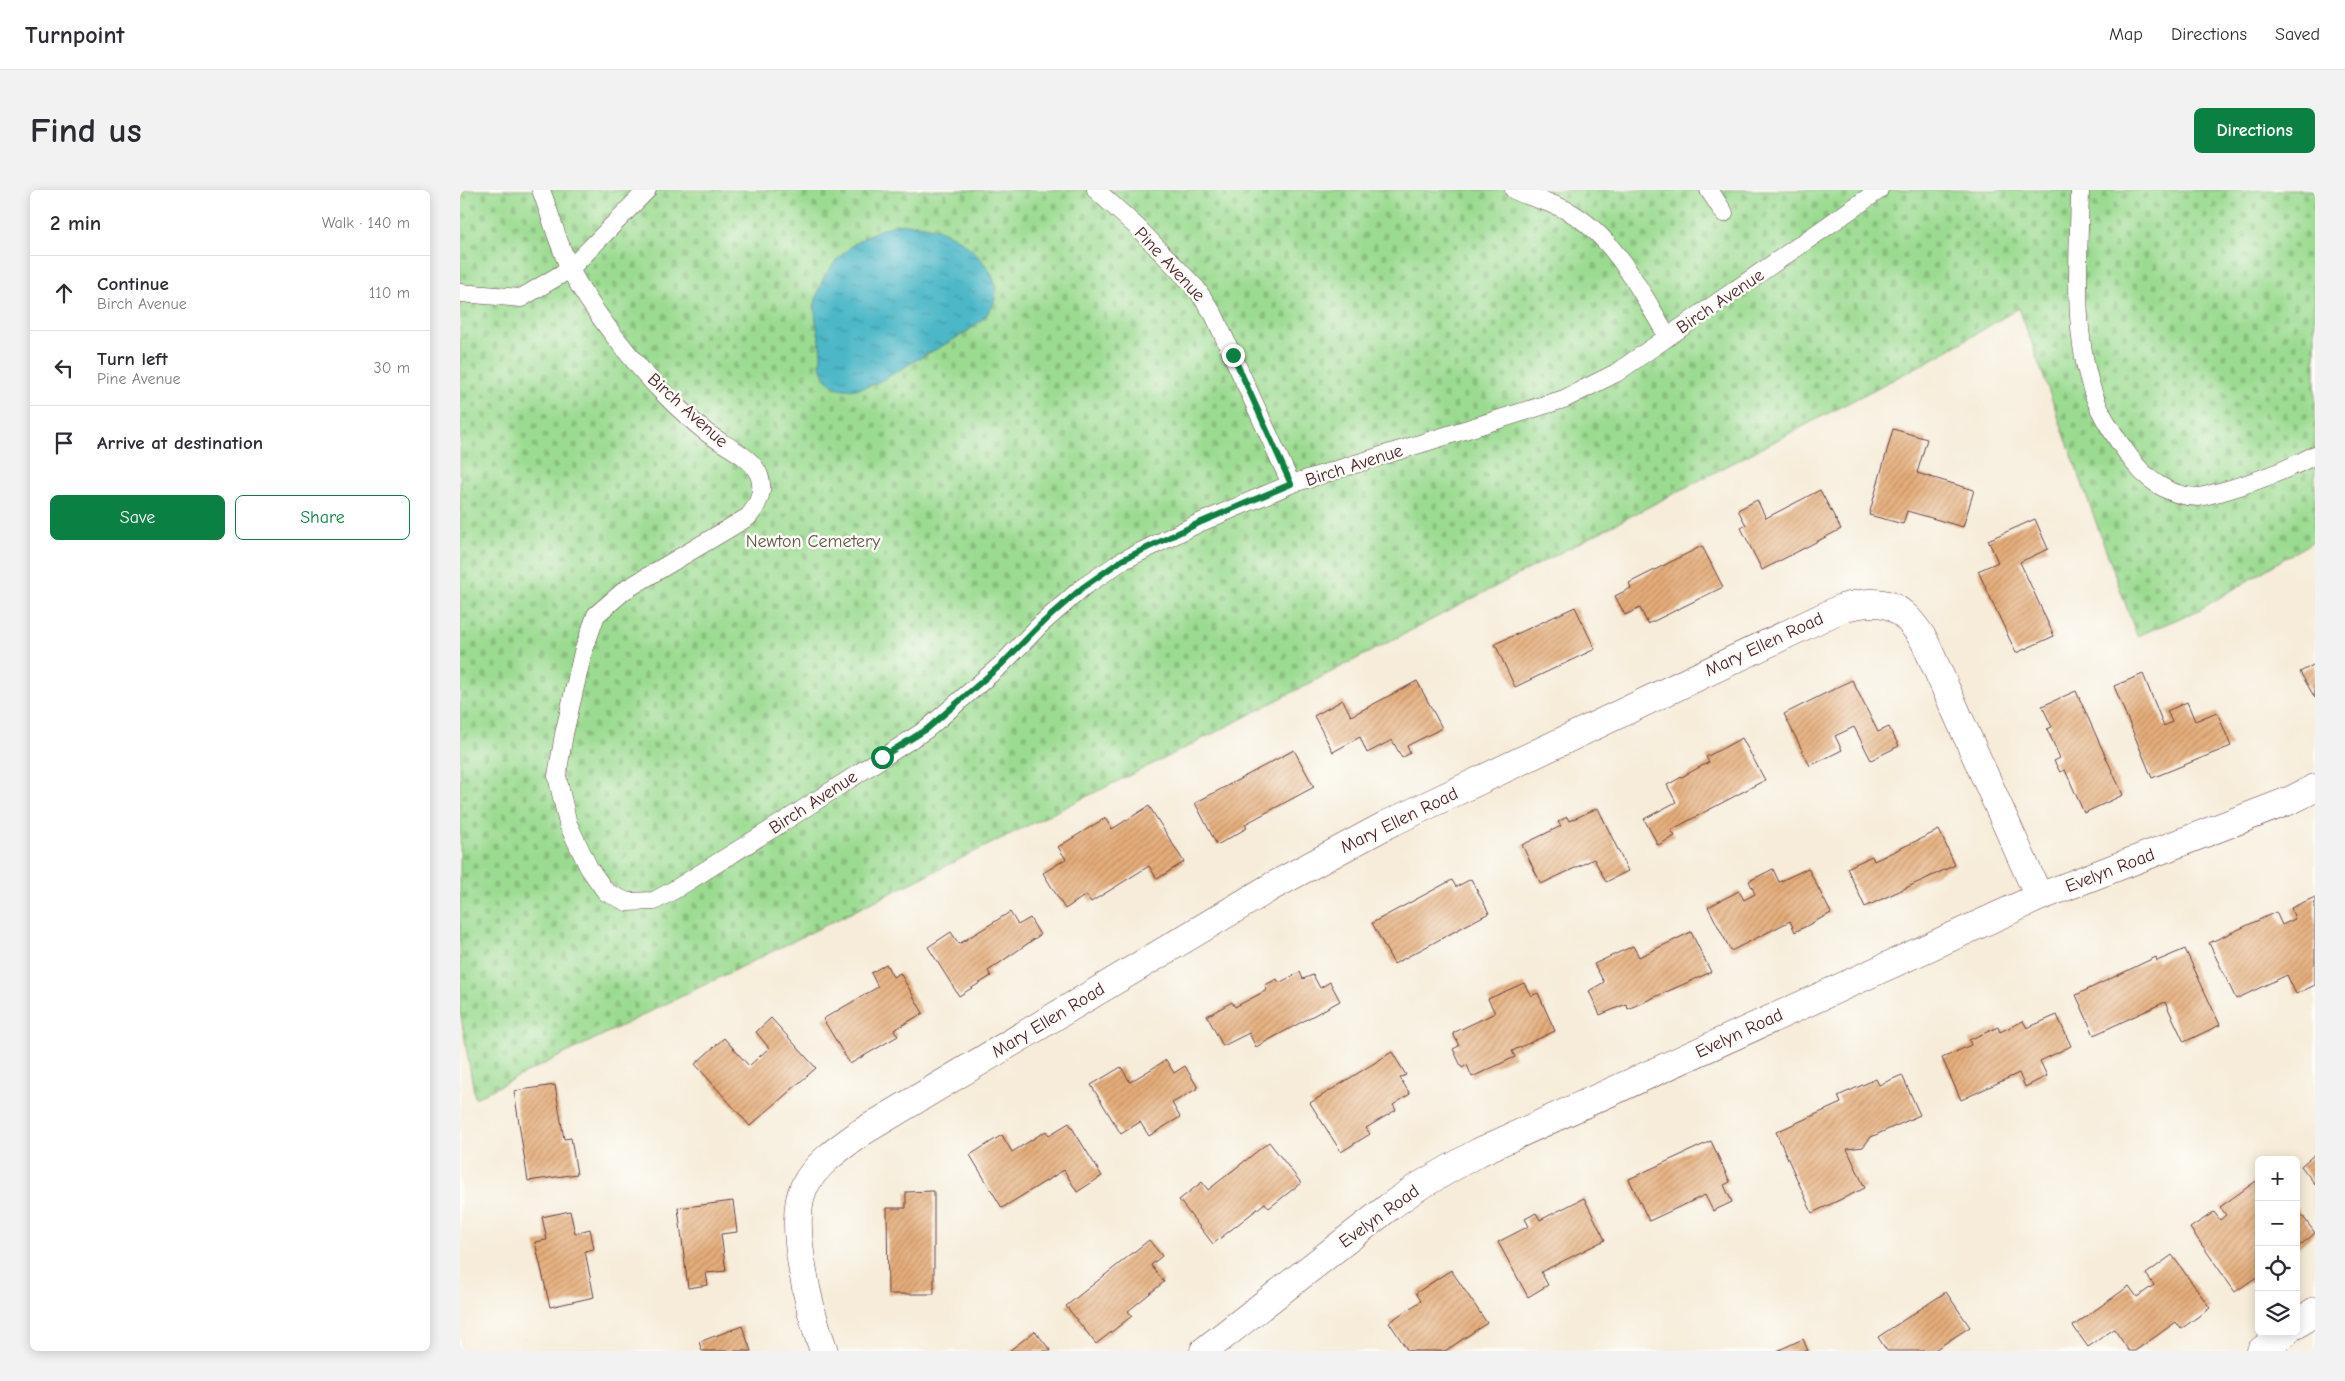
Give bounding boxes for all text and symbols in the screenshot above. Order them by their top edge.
text: Turnpoint [25,21,124,49]
text: Map [2109,24,2143,45]
text: Directions [2171,24,2247,45]
text: Saved [2275,24,2320,45]
button: Directions [2194,108,2315,153]
text: Find us [30,110,142,151]
text: 2 min [50,211,101,235]
text: Walk · 140 m [322,214,410,232]
street label: Pine Avenue [1130,223,1209,306]
street label: Birch Avenue [1673,264,1768,338]
text: Continue [97,273,169,295]
icon: ahead [50,279,78,307]
text: 110 m [369,284,410,302]
text: Birch Avenue [97,295,187,313]
route end [1222,344,1245,367]
text: Turn left [97,348,168,370]
icon: left [50,354,78,382]
text: 30 m [374,359,410,377]
street label: Birch Avenue [643,369,732,452]
text: Pine Avenue [97,370,181,388]
icon: arrive [50,429,78,457]
text: Arrive at destination [97,432,263,454]
street label: Birch Avenue [1303,440,1405,491]
button: Save [50,495,225,540]
button: Share [235,495,410,540]
park label: Newton Cemetery [746,531,881,552]
street label: Mary Ellen Road [1702,608,1827,681]
route start [871,746,894,769]
street label: Birch Avenue [765,766,861,839]
street label: Mary Ellen Road [1337,783,1461,858]
street label: Evelyn Road [2063,844,2158,897]
street label: Mary Ellen Road [988,978,1109,1062]
street label: Evelyn Road [1692,1004,1786,1063]
map controls [2255,1156,2300,1336]
button: + [2255,1156,2300,1201]
street label: Evelyn Road [1335,1180,1423,1252]
button: − [2255,1201,2300,1246]
button: locate [2255,1246,2300,1291]
button: layers [2255,1291,2300,1336]

